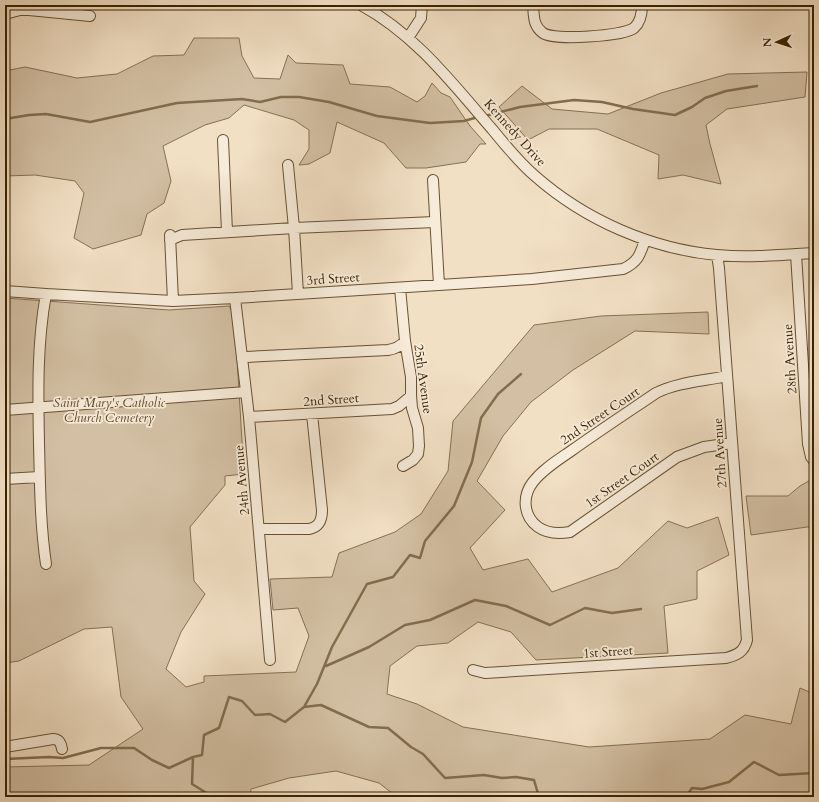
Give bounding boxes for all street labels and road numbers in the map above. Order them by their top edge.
street label: Kennedy Drive [480,95,550,171]
street label: 3rd Street [306,268,360,290]
street label: 28th Avenue [779,323,801,395]
street label: 25th Avenue [409,343,437,415]
street label: 2nd Street Court [557,383,643,449]
street label: 2nd Street [303,389,359,411]
street label: 27th Avenue [709,417,731,489]
street label: 24th Avenue [230,444,254,516]
street label: 1st Street Court [581,448,663,512]
street label: 1st Street [582,641,634,663]

